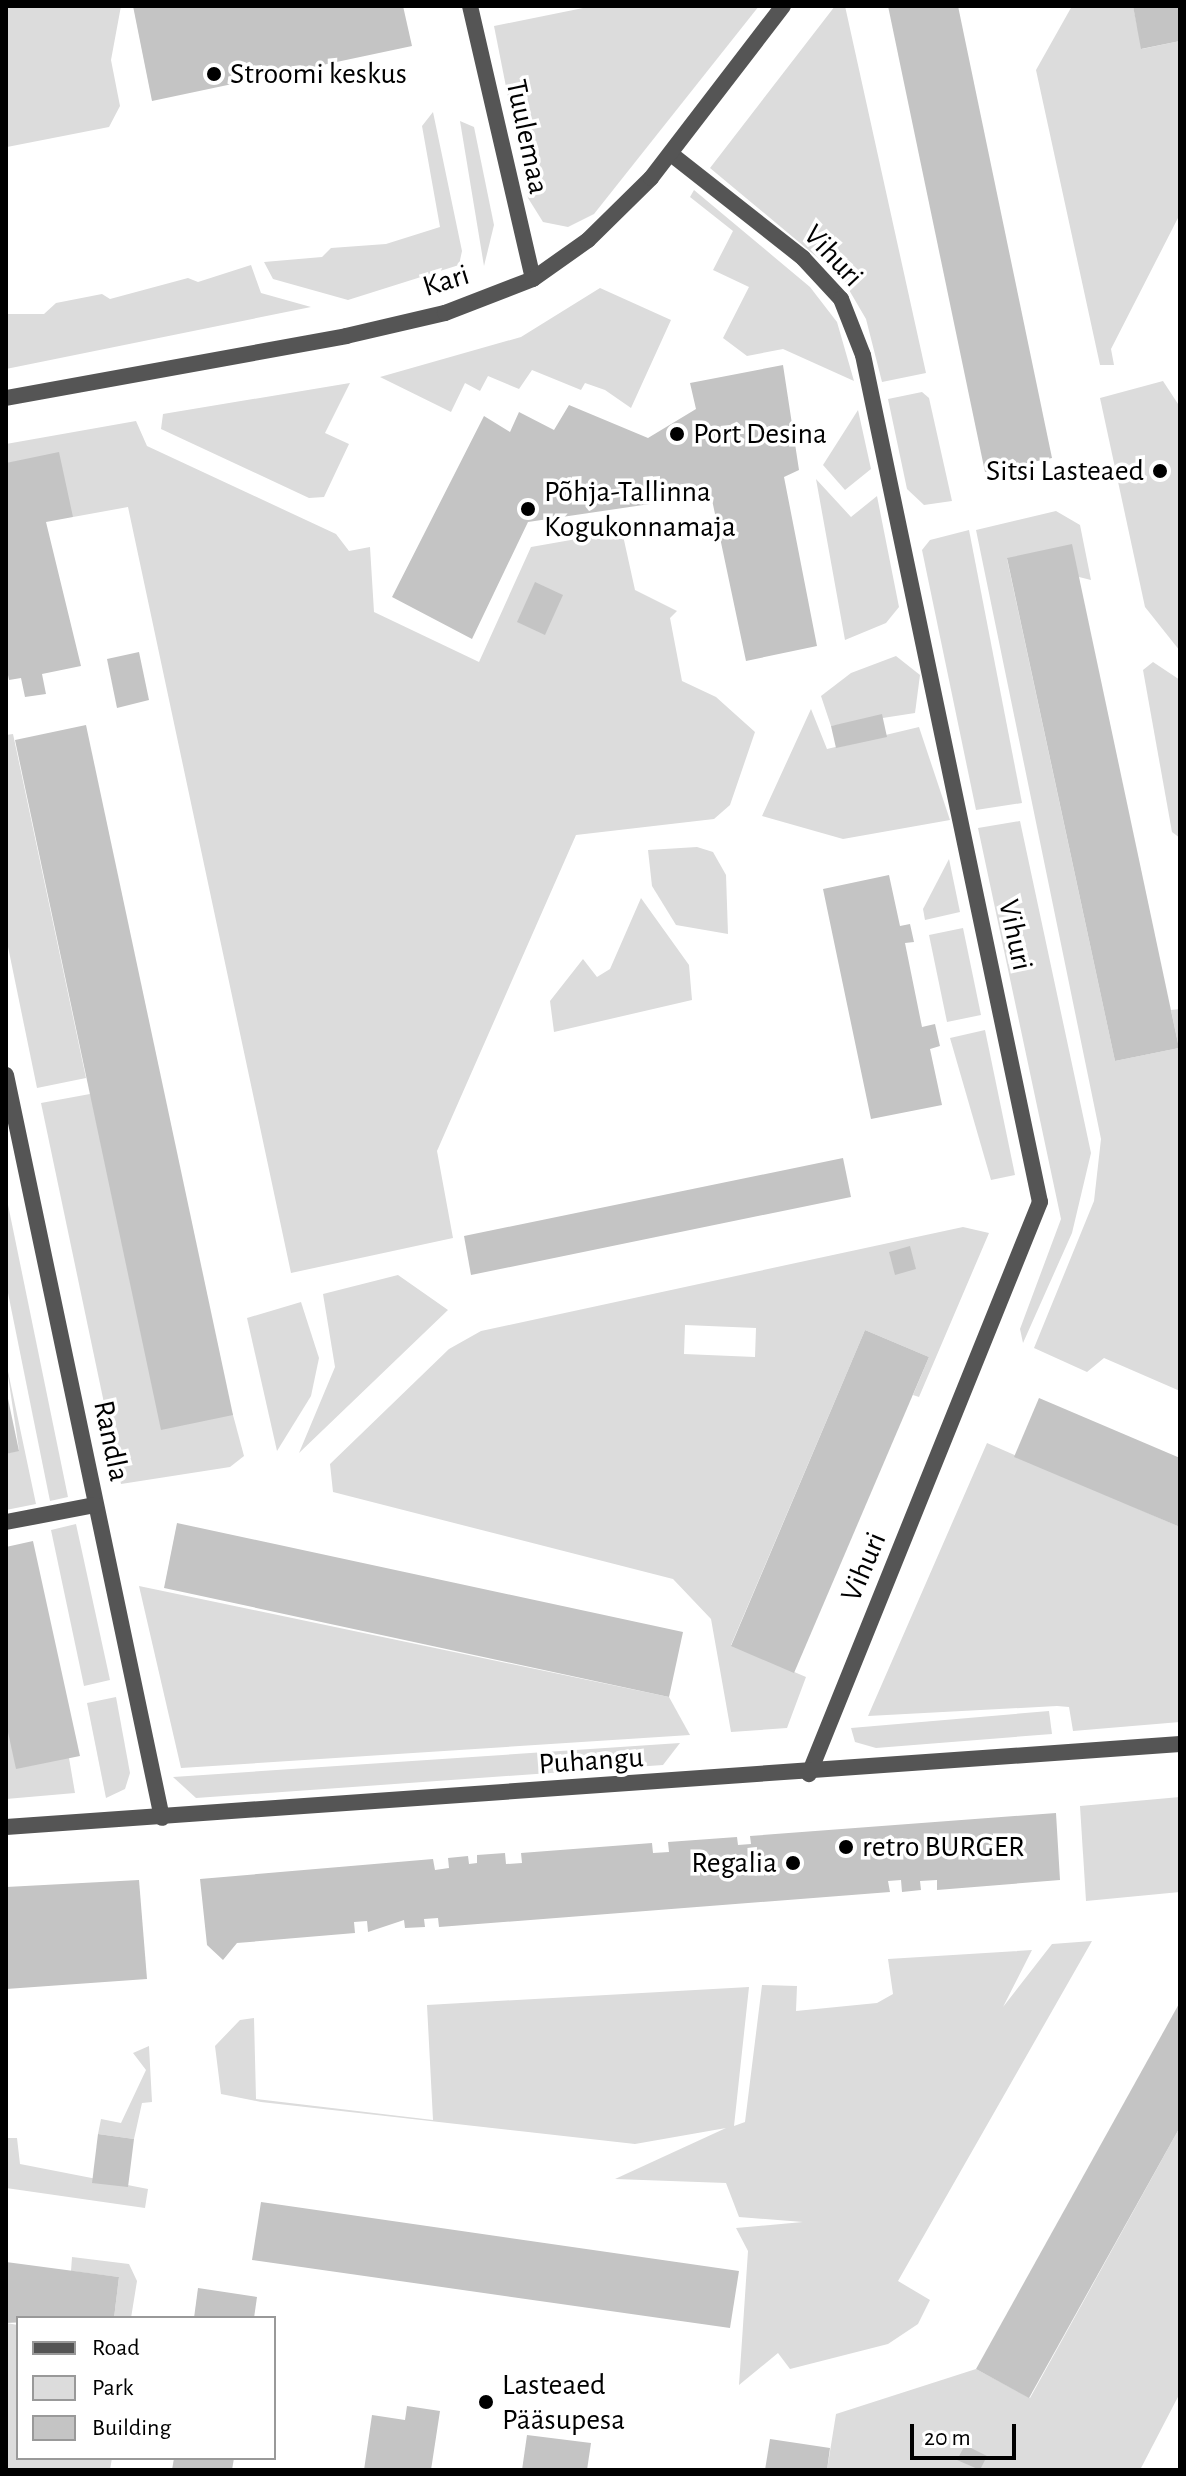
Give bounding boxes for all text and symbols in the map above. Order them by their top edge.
place label: Stroomi keskus [230,56,407,92]
marker: Stroomi keskus [205,65,223,83]
street label: Tuulemaa [497,77,557,197]
street label: Vihuri [795,217,871,295]
street label: Kari [418,257,474,305]
place label: Port Desina [693,416,827,452]
marker: Port Desina [668,425,686,443]
place label: Sitsi Lasteaed [986,453,1144,489]
marker: Sitsi Lasteaed [1151,462,1169,480]
place label: Põhja-Tallinna Kogukonnamaja [544,474,736,544]
marker: Põhja-Tallinna Kogukonnamaja [519,500,537,518]
street label: Vihuri [990,896,1040,974]
street label: Randla [85,1397,137,1485]
street label: Vihuri [833,1527,895,1607]
street label: Puhangu [537,1739,645,1783]
place label: retro BURGER [862,1829,1025,1865]
marker: retro BURGER [837,1838,855,1856]
place label: Regalia [691,1845,777,1881]
marker: Regalia [784,1854,802,1872]
legend [16,2316,276,2460]
text: Road [92,2336,140,2360]
place label: Lasteaed Pääsupesa [502,2367,625,2438]
text: Park [92,2376,133,2400]
marker: Lasteaed Pääsupesa [477,2393,495,2411]
scale bar [914,2408,1020,2458]
text: Building [92,2416,171,2440]
text: 20 m [924,2426,971,2450]

